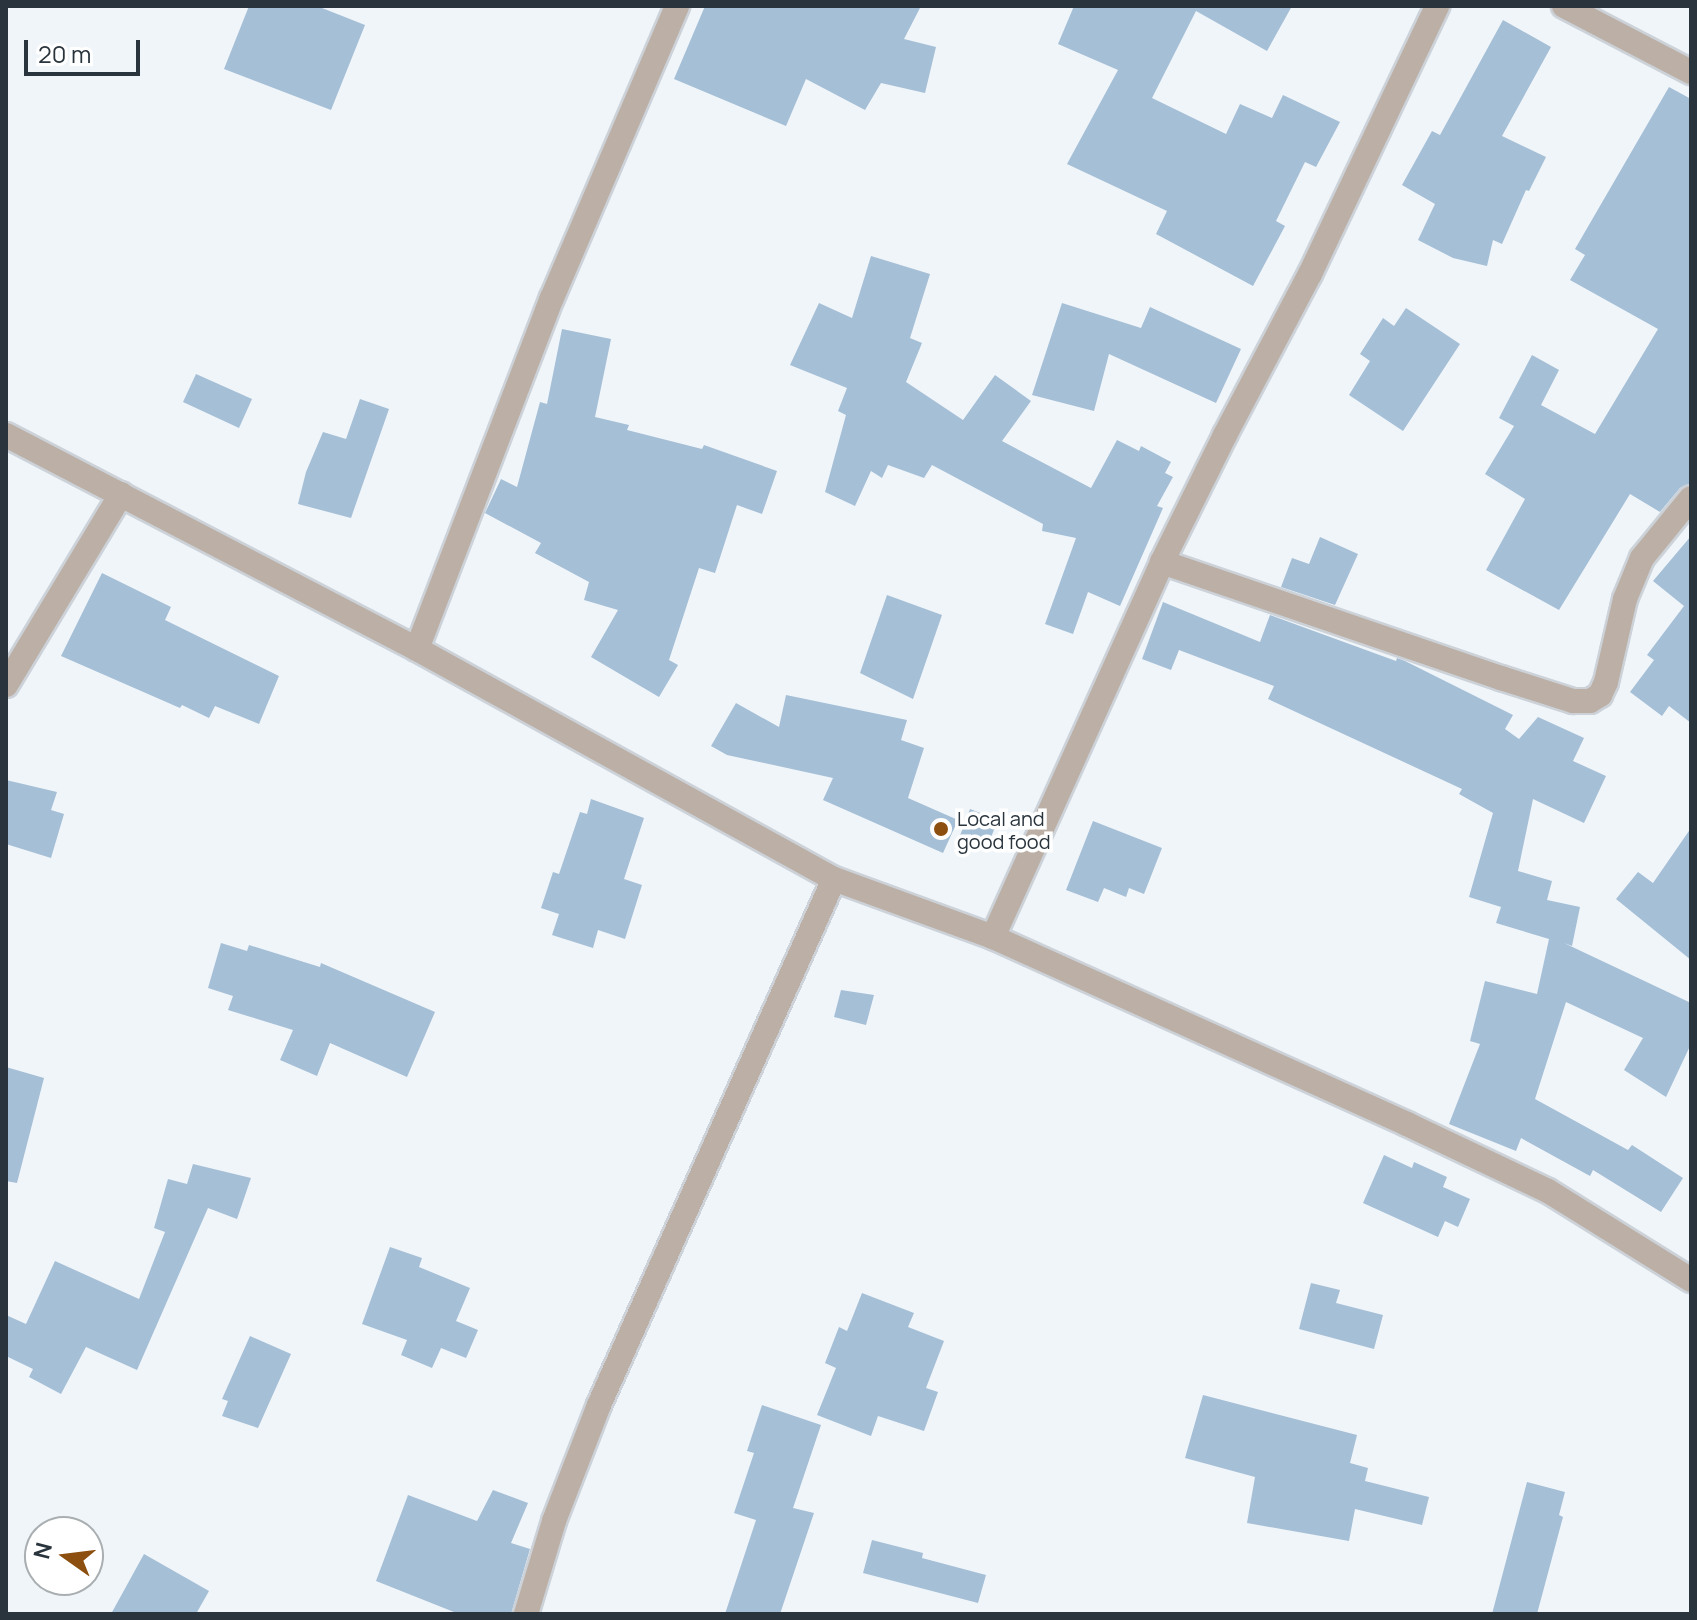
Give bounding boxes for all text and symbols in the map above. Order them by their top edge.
scale bar [28,24,144,74]
text: 20 m [38,37,91,70]
place label: Local and good food [957,806,1051,853]
marker: Local and good food [932,820,950,838]
north arrow [24,1516,104,1596]
text: N [26,1539,59,1562]

